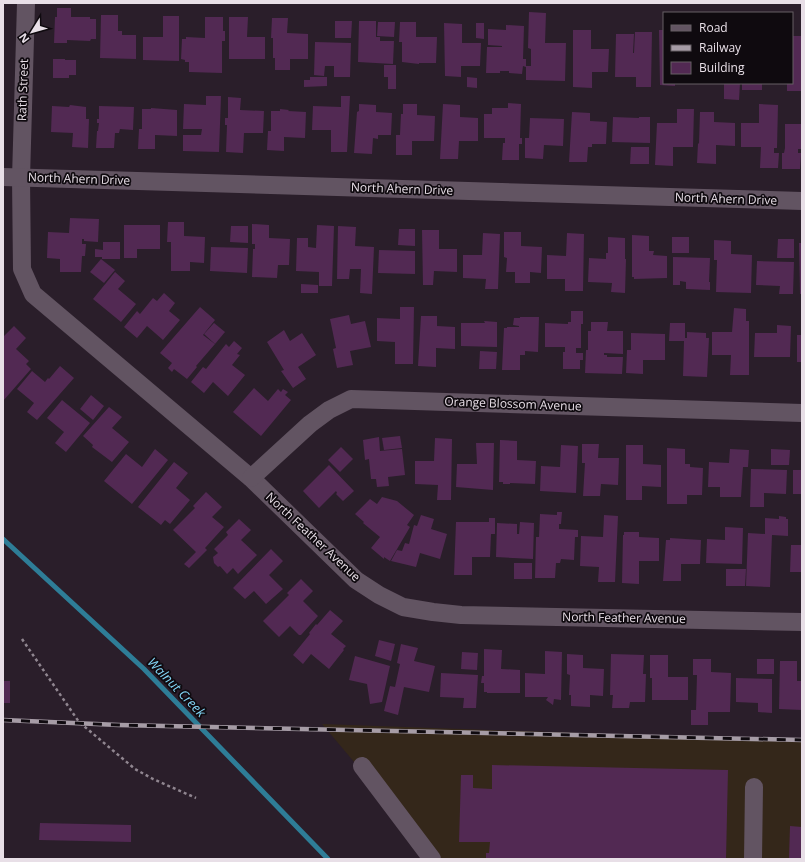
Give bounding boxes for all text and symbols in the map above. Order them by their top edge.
north arrow [12,12,52,52]
legend [663,12,793,84]
text: Road [699,19,728,36]
text: N [15,30,32,46]
text: Railway [699,39,742,56]
street label: Rath Street [13,59,32,121]
text: Building [699,59,745,76]
street label: North Ahern Drive [28,168,131,189]
street label: North Ahern Drive [351,178,454,199]
street label: North Ahern Drive [675,188,778,209]
street label: Orange Blossom Avenue [444,393,582,414]
street label: North Feather Avenue [262,488,365,585]
street label: North Feather Avenue [562,608,686,627]
water label: Walnut Creek [144,653,210,721]

